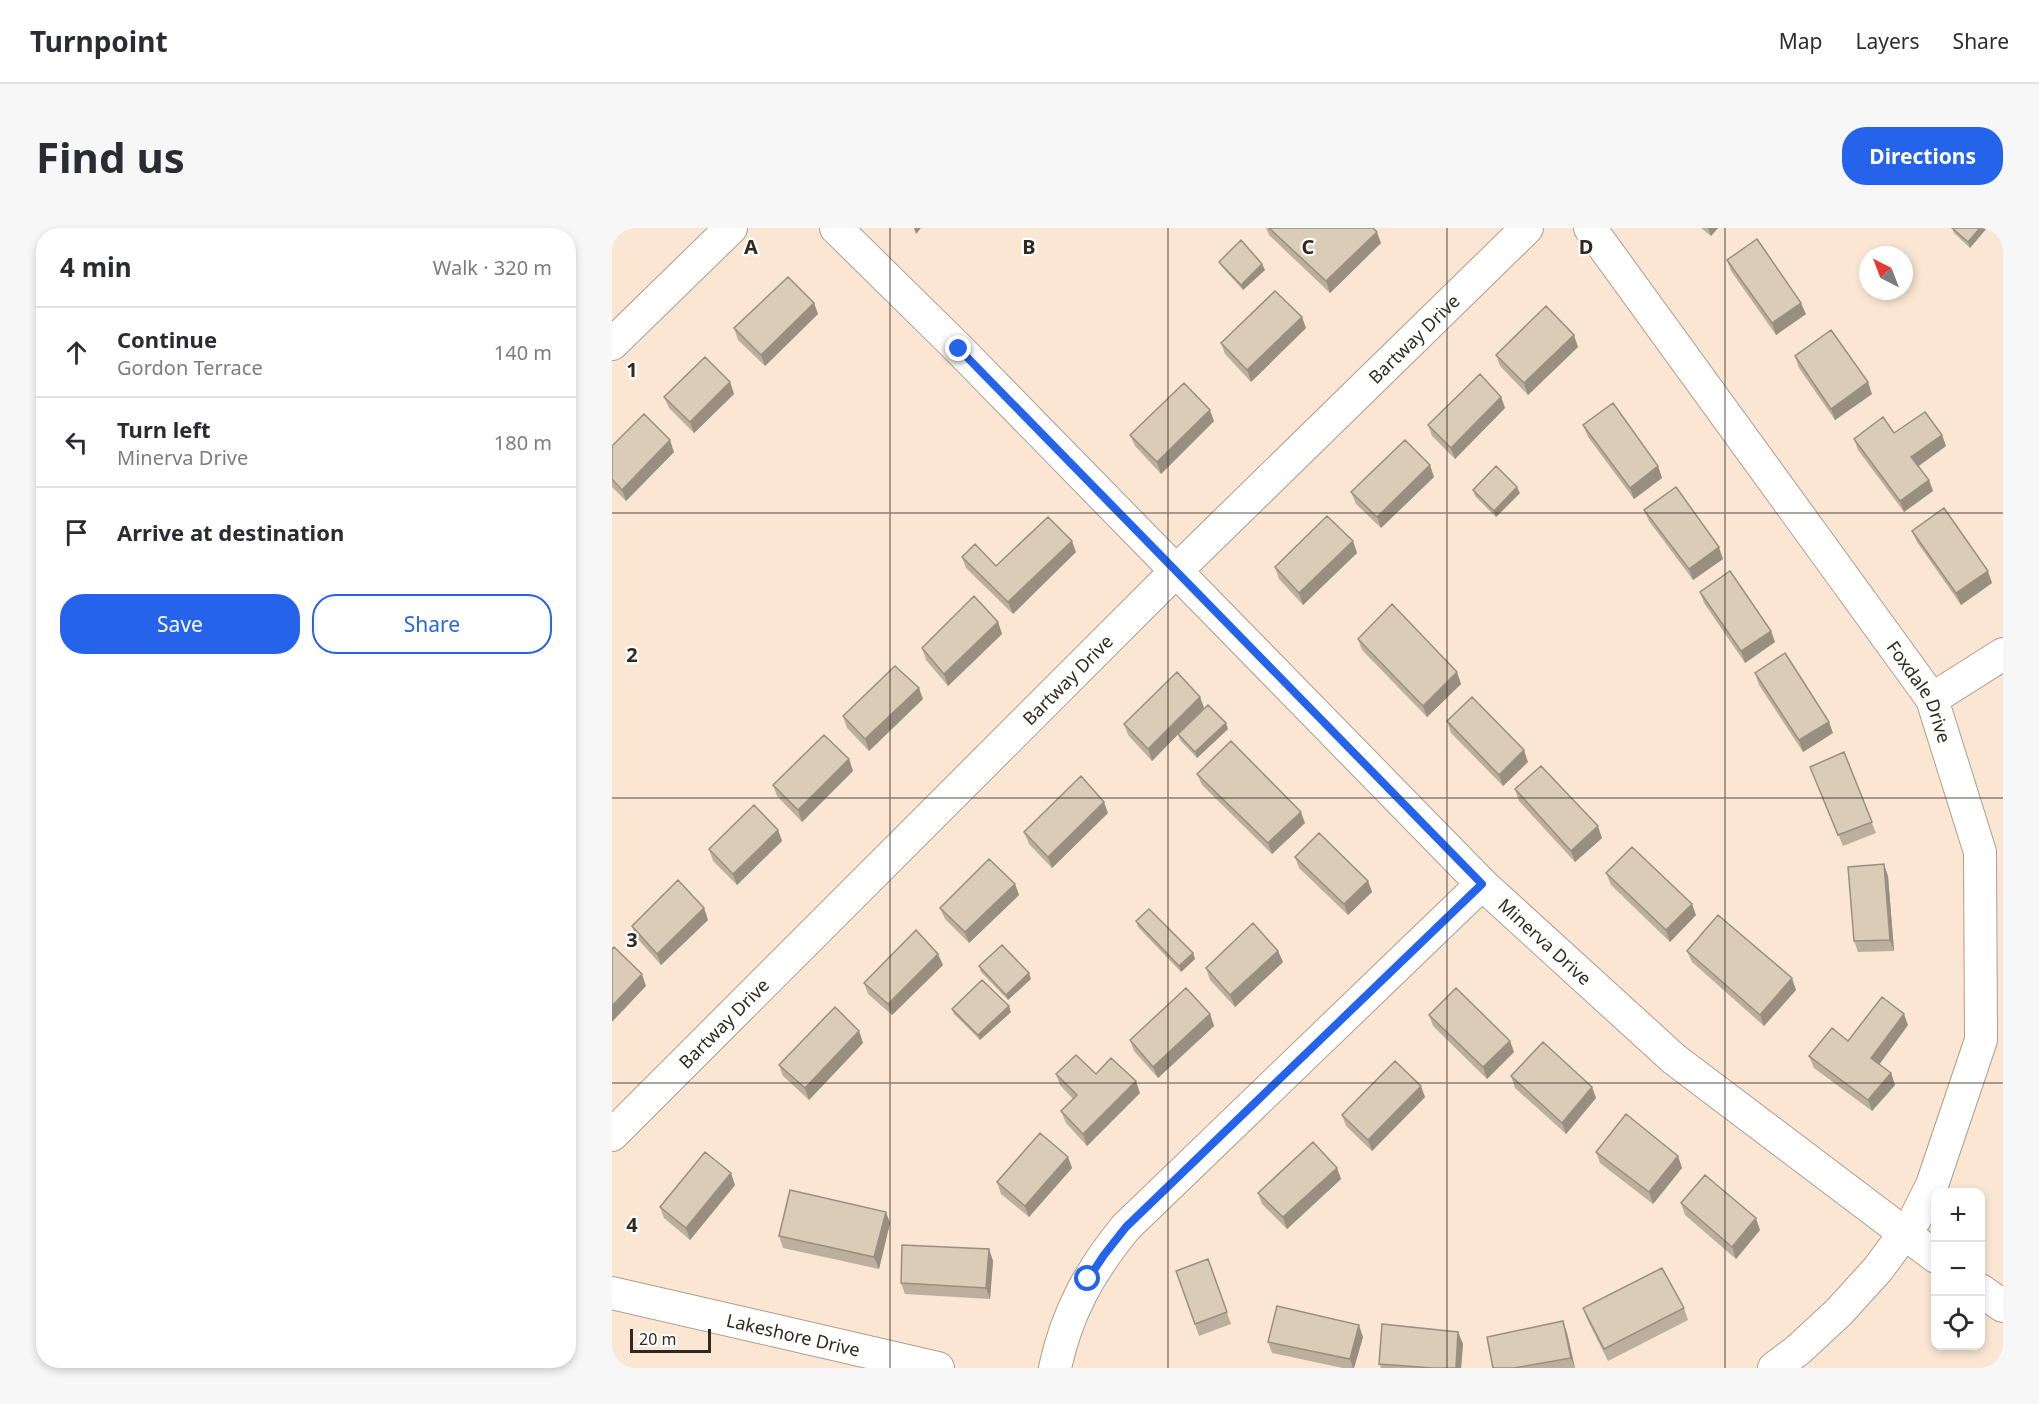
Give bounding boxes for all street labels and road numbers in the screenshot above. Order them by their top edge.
street label: Bartway Drive [1363,289,1464,389]
street label: Bartway Drive [1017,629,1118,730]
street label: Foxdale Drive [1882,636,1957,746]
street label: Minerva Drive [1493,893,1597,990]
street label: Bartway Drive [673,973,774,1074]
street label: Lakeshore Drive [724,1308,862,1362]

